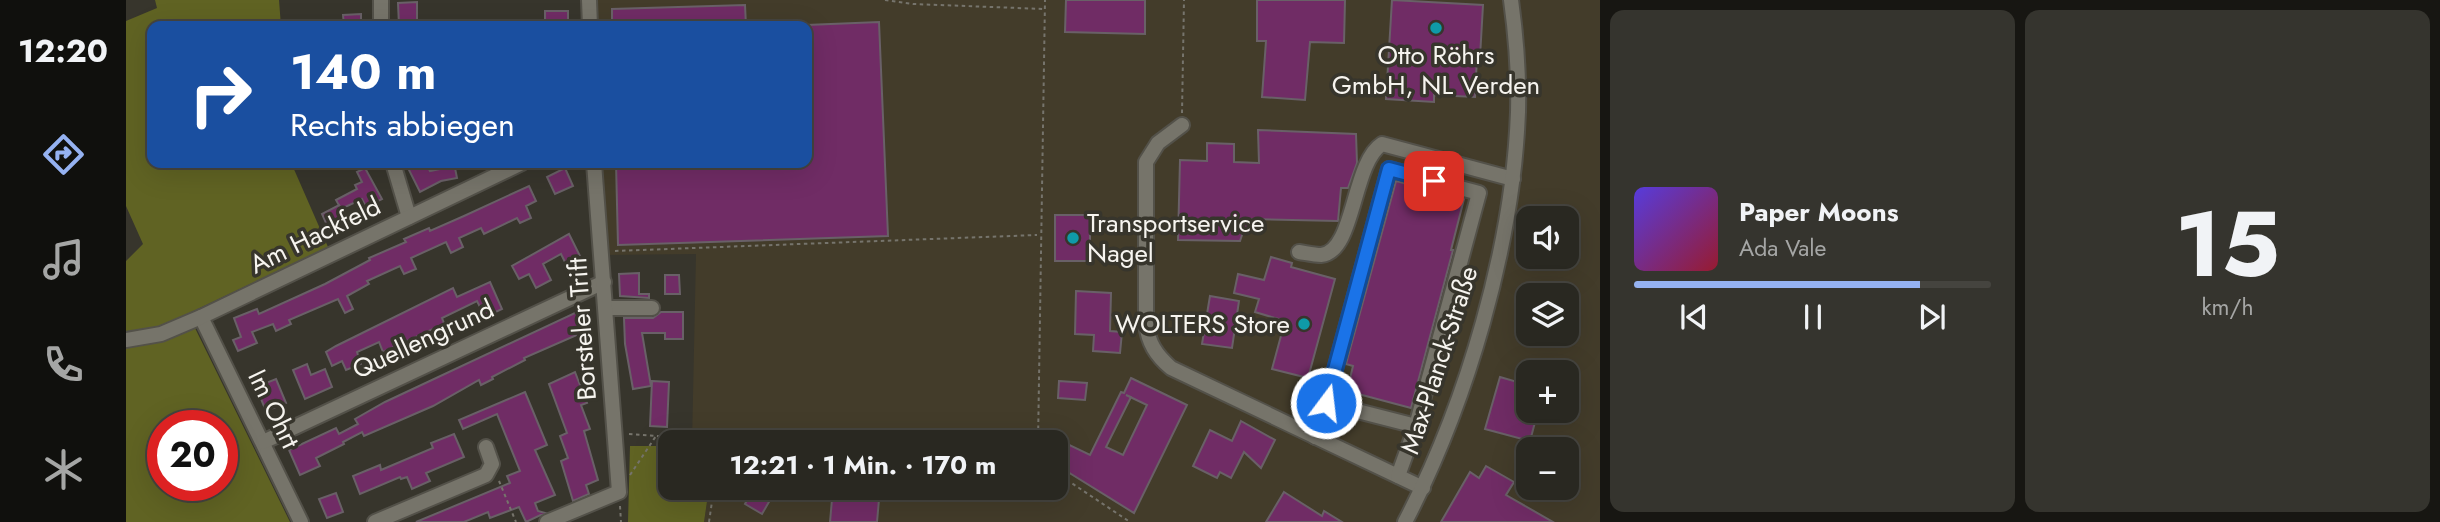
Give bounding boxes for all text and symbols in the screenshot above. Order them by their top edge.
marker: Otto Röhrs GmbH, NL Verden [1428,20,1444,36]
text: 12:20 [18,28,108,74]
place label: Otto Röhrs GmbH, NL Verden [1332,36,1540,104]
text: 140 m [290,37,436,107]
icon: right [175,49,266,140]
text: Rechts abbiegen [290,102,515,148]
icon: directions [39,130,88,179]
pin [1404,151,1464,211]
icon: arrive [1415,162,1453,200]
text: 15 [2175,179,2280,310]
street label: Am Hackfeld [243,187,387,283]
text: Paper Moons [1739,193,1899,231]
place label: Transportservice Nagel [1087,204,1264,272]
map controls [1516,206,1579,500]
button: sound [1516,206,1579,269]
marker: Transportservice Nagel [1065,230,1081,246]
text: Ada Vale [1739,231,1826,265]
icon: music [39,235,88,284]
street label: Borsteler Trift [558,256,606,402]
street label: Max-Planck-Straße [1391,261,1487,459]
button: layers [1516,283,1579,346]
street label: Quellengrund [346,290,500,388]
text: km/h [2202,290,2253,324]
icon: previous [1675,298,1713,336]
icon: pause [1794,298,1832,336]
icon: next [1913,298,1951,336]
place label: WOLTERS Store [1115,305,1290,343]
marker: WOLTERS Store [1296,316,1312,332]
icon: phone [39,340,88,389]
button: + [1516,360,1579,423]
street label: Im Ohrt [239,363,310,456]
position arrow [1289,366,1363,440]
speed limit sign: 20 [147,410,238,501]
button: − [1516,437,1579,500]
icon: climate [39,445,88,494]
text: 12:21 · 1 Min. · 170 m [730,446,996,484]

